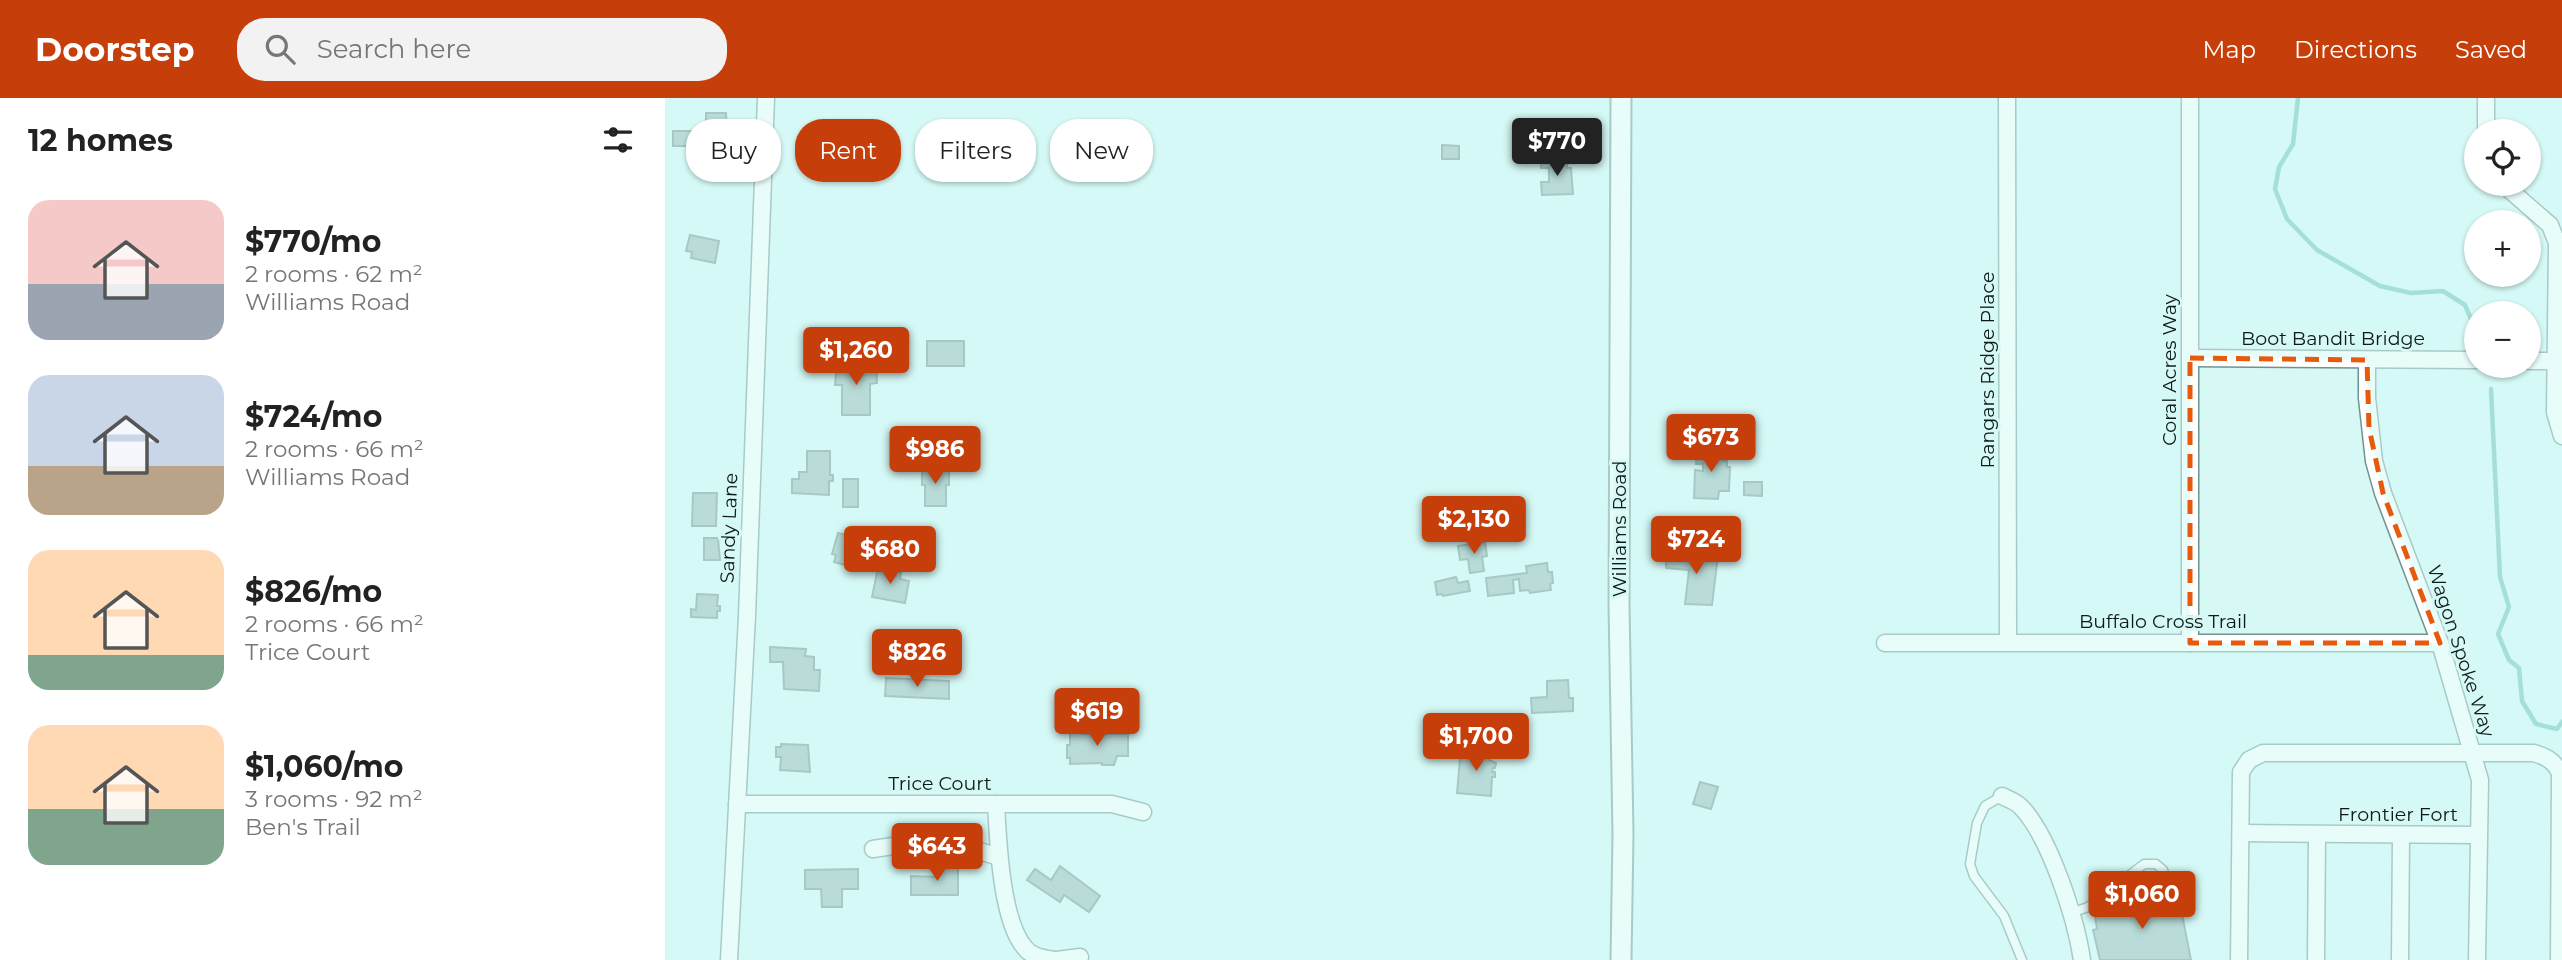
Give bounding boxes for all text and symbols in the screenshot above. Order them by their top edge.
search box [237,18,727,81]
text: Doorstep [35,29,195,69]
icon: search [261,30,299,68]
text: Search here [317,33,471,65]
text: Map [2203,35,2256,64]
text: Directions [2294,35,2417,64]
text: Saved [2455,35,2527,64]
pin: $770 [1516,118,1598,178]
chip: Buy [686,119,781,182]
chip: Rent [795,119,901,182]
chip: Filters [915,119,1036,182]
chip: New [1050,119,1153,182]
map controls [2464,119,2541,378]
button: locate [2464,119,2541,196]
icon: filters [599,121,637,159]
text: 12 homes [28,122,173,159]
text: $770 [1528,127,1586,155]
button: + [2464,210,2541,287]
text: $770/mo [245,223,381,260]
icon: home [84,228,168,312]
text: 2 rooms · 62 m² [245,260,423,288]
street label: Rangars Ridge Place [1976,272,1999,468]
text: Williams Road [245,288,410,316]
street label: Coral Acres Way [2158,293,2181,446]
button: − [2464,301,2541,378]
street label: Boot Bandit Bridge [2241,327,2425,350]
pin: $1,260 [799,328,913,387]
text: $1,260 [819,336,893,364]
text: $724/mo [245,398,382,435]
icon: home [84,403,168,487]
pin: $673 [1670,414,1752,474]
text: $673 [1683,423,1739,451]
pin: $986 [894,426,976,486]
text: 2 rooms · 66 m² [245,435,424,463]
text: $986 [906,435,964,463]
street label: Williams Road [1608,461,1631,597]
text: Williams Road [245,463,410,491]
street label: Sandy Lane [716,472,742,584]
pin: $2,130 [1417,496,1531,556]
text: $2,130 [1438,505,1510,533]
pin: $724 [1655,517,1737,576]
text: $724 [1667,525,1725,553]
pin: $680 [849,526,931,586]
text: $680 [860,535,920,563]
street label: Wagon Spoke Way [2422,562,2500,740]
text: $826/mo [245,573,382,610]
icon: home [84,578,168,662]
text: 2 rooms · 66 m² [245,610,424,638]
street label: Buffalo Cross Trail [2079,610,2247,633]
pin: $826 [876,630,958,689]
text: Trice Court [245,638,370,666]
text: $826 [888,638,946,666]
pin: $619 [1056,688,1138,748]
text: $619 [1071,697,1124,725]
pin: $1,700 [1419,714,1533,773]
text: $1,700 [1439,722,1513,750]
text: $1,060/mo [245,748,403,785]
icon: home [84,753,168,837]
street label: Trice Court [888,772,992,795]
text: 3 rooms · 92 m² [245,785,423,813]
street label: Frontier Fort [2338,803,2458,826]
text: Ben's Trail [245,813,361,841]
pin: $643 [896,824,978,883]
text: $643 [908,832,966,860]
pin: $1,060 [2085,872,2199,931]
text: $1,060 [2104,880,2180,908]

